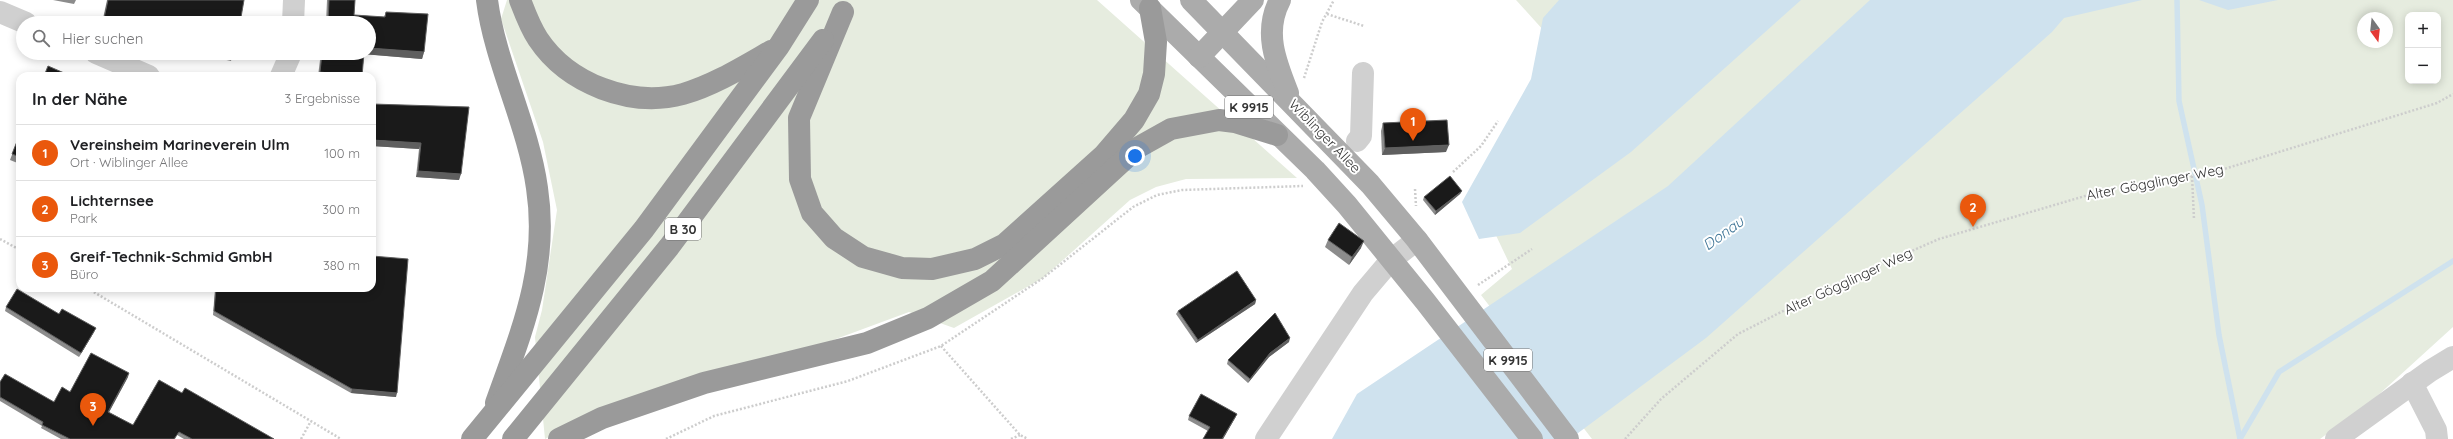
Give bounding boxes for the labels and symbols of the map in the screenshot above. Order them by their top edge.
north arrow [2357,12,2393,48]
street label: Wiblinger Allee [1285,95,1365,177]
road number: K 9915 [1225,96,1273,118]
pin: 1 [1400,108,1426,141]
your location [1125,146,1145,166]
street label: Alter Gögglinger Weg [2085,160,2225,204]
pin: 2 [1960,194,1986,227]
water label: Donau [1699,211,1748,254]
road number: B 30 [665,218,701,240]
street label: Alter Gögglinger Weg [1781,243,1915,319]
road number: K 9915 [1484,349,1532,371]
pin: 3 [80,393,106,426]

